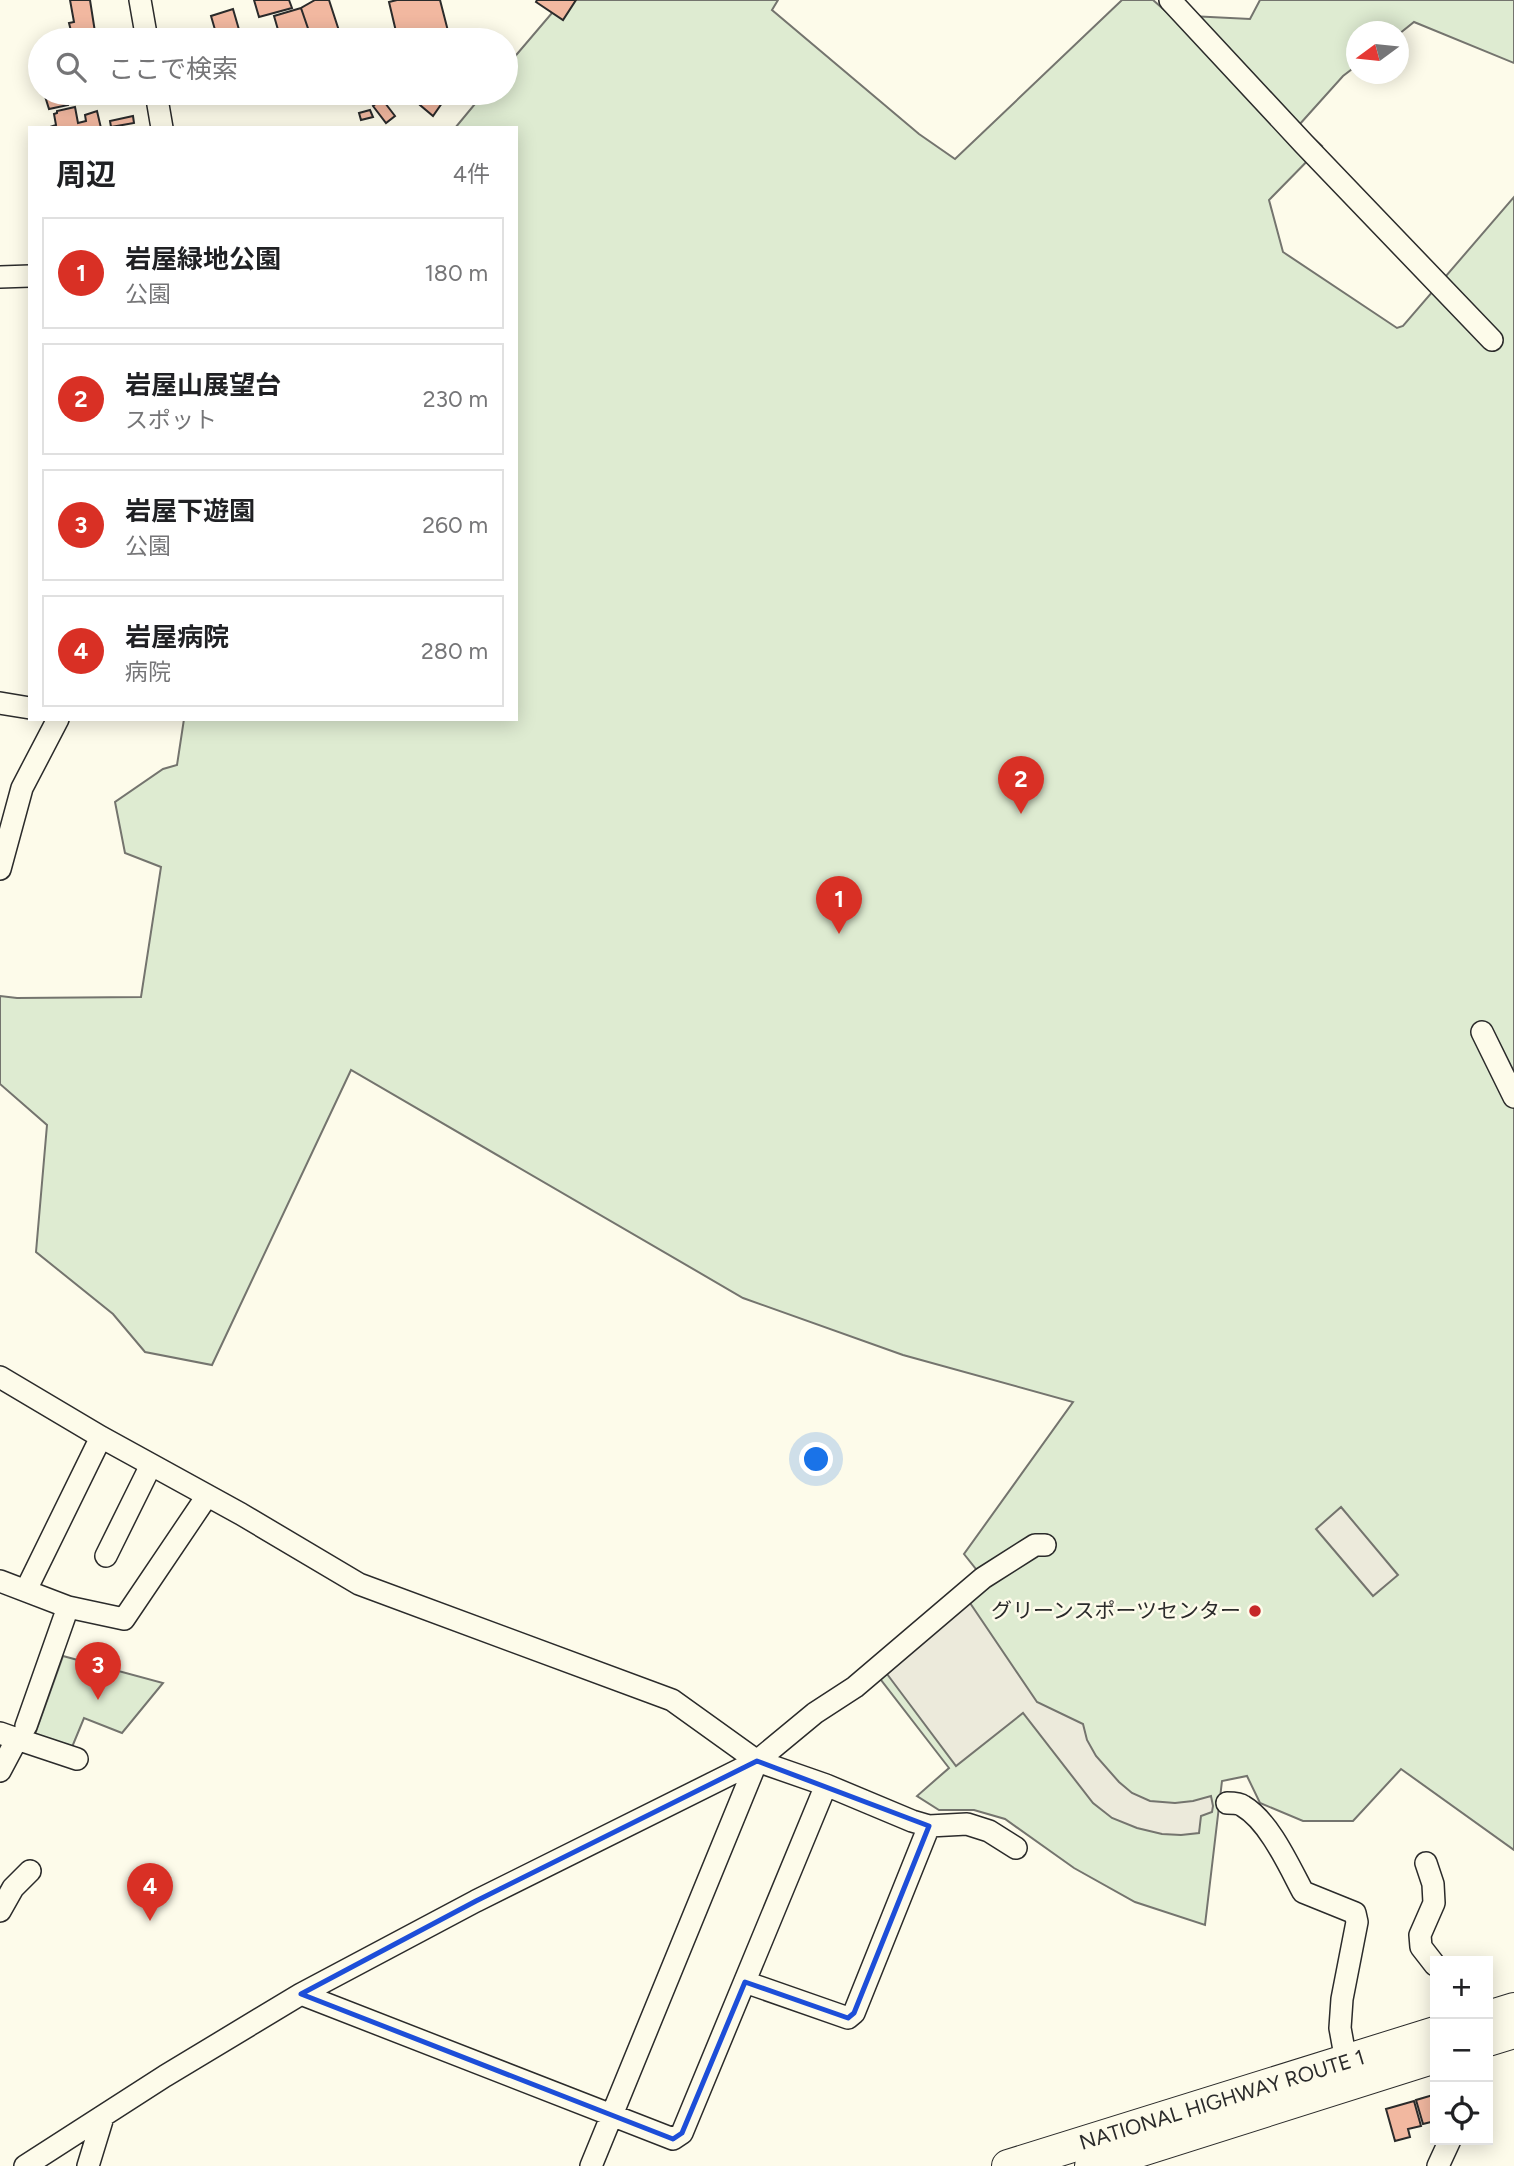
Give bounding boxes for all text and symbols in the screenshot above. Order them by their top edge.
north arrow [1346,21,1409,84]
search box [28,28,518,105]
icon: search [52,48,90,86]
text: ここで検索 [108,53,238,85]
text: 周辺 [56,156,116,193]
text: 4件 [453,160,490,188]
text: 岩屋緑地公園 [125,243,281,275]
text: 1 [76,259,86,287]
text: 180 m [424,259,488,287]
text: 公園 [125,280,171,308]
text: 岩屋山展望台 [125,369,281,401]
text: 2 [74,385,88,413]
text: 230 m [423,385,488,413]
text: スポット [125,406,217,434]
text: 岩屋下遊園 [125,495,255,527]
text: 3 [75,511,87,539]
text: 260 m [422,511,488,539]
text: 公園 [125,532,171,560]
text: 岩屋病院 [125,621,229,653]
text: 4 [74,637,88,665]
text: 280 m [421,637,488,665]
text: 病院 [125,658,171,686]
pin: 2 [998,756,1044,814]
pin: 1 [816,876,862,934]
your location [799,1442,833,1476]
place label: グリーンスポーツセンター [991,1598,1241,1623]
marker: グリーンスポーツセンター [1247,1603,1263,1619]
pin: 3 [75,1642,121,1700]
pin: 4 [127,1863,173,1921]
map controls [1430,1956,1493,2145]
button: + [1430,1956,1493,2019]
button: − [1430,2019,1493,2082]
street label: NATIONAL HIGHWAY ROUTE 1 [1076,2044,1367,2155]
button: locate [1430,2082,1493,2145]

